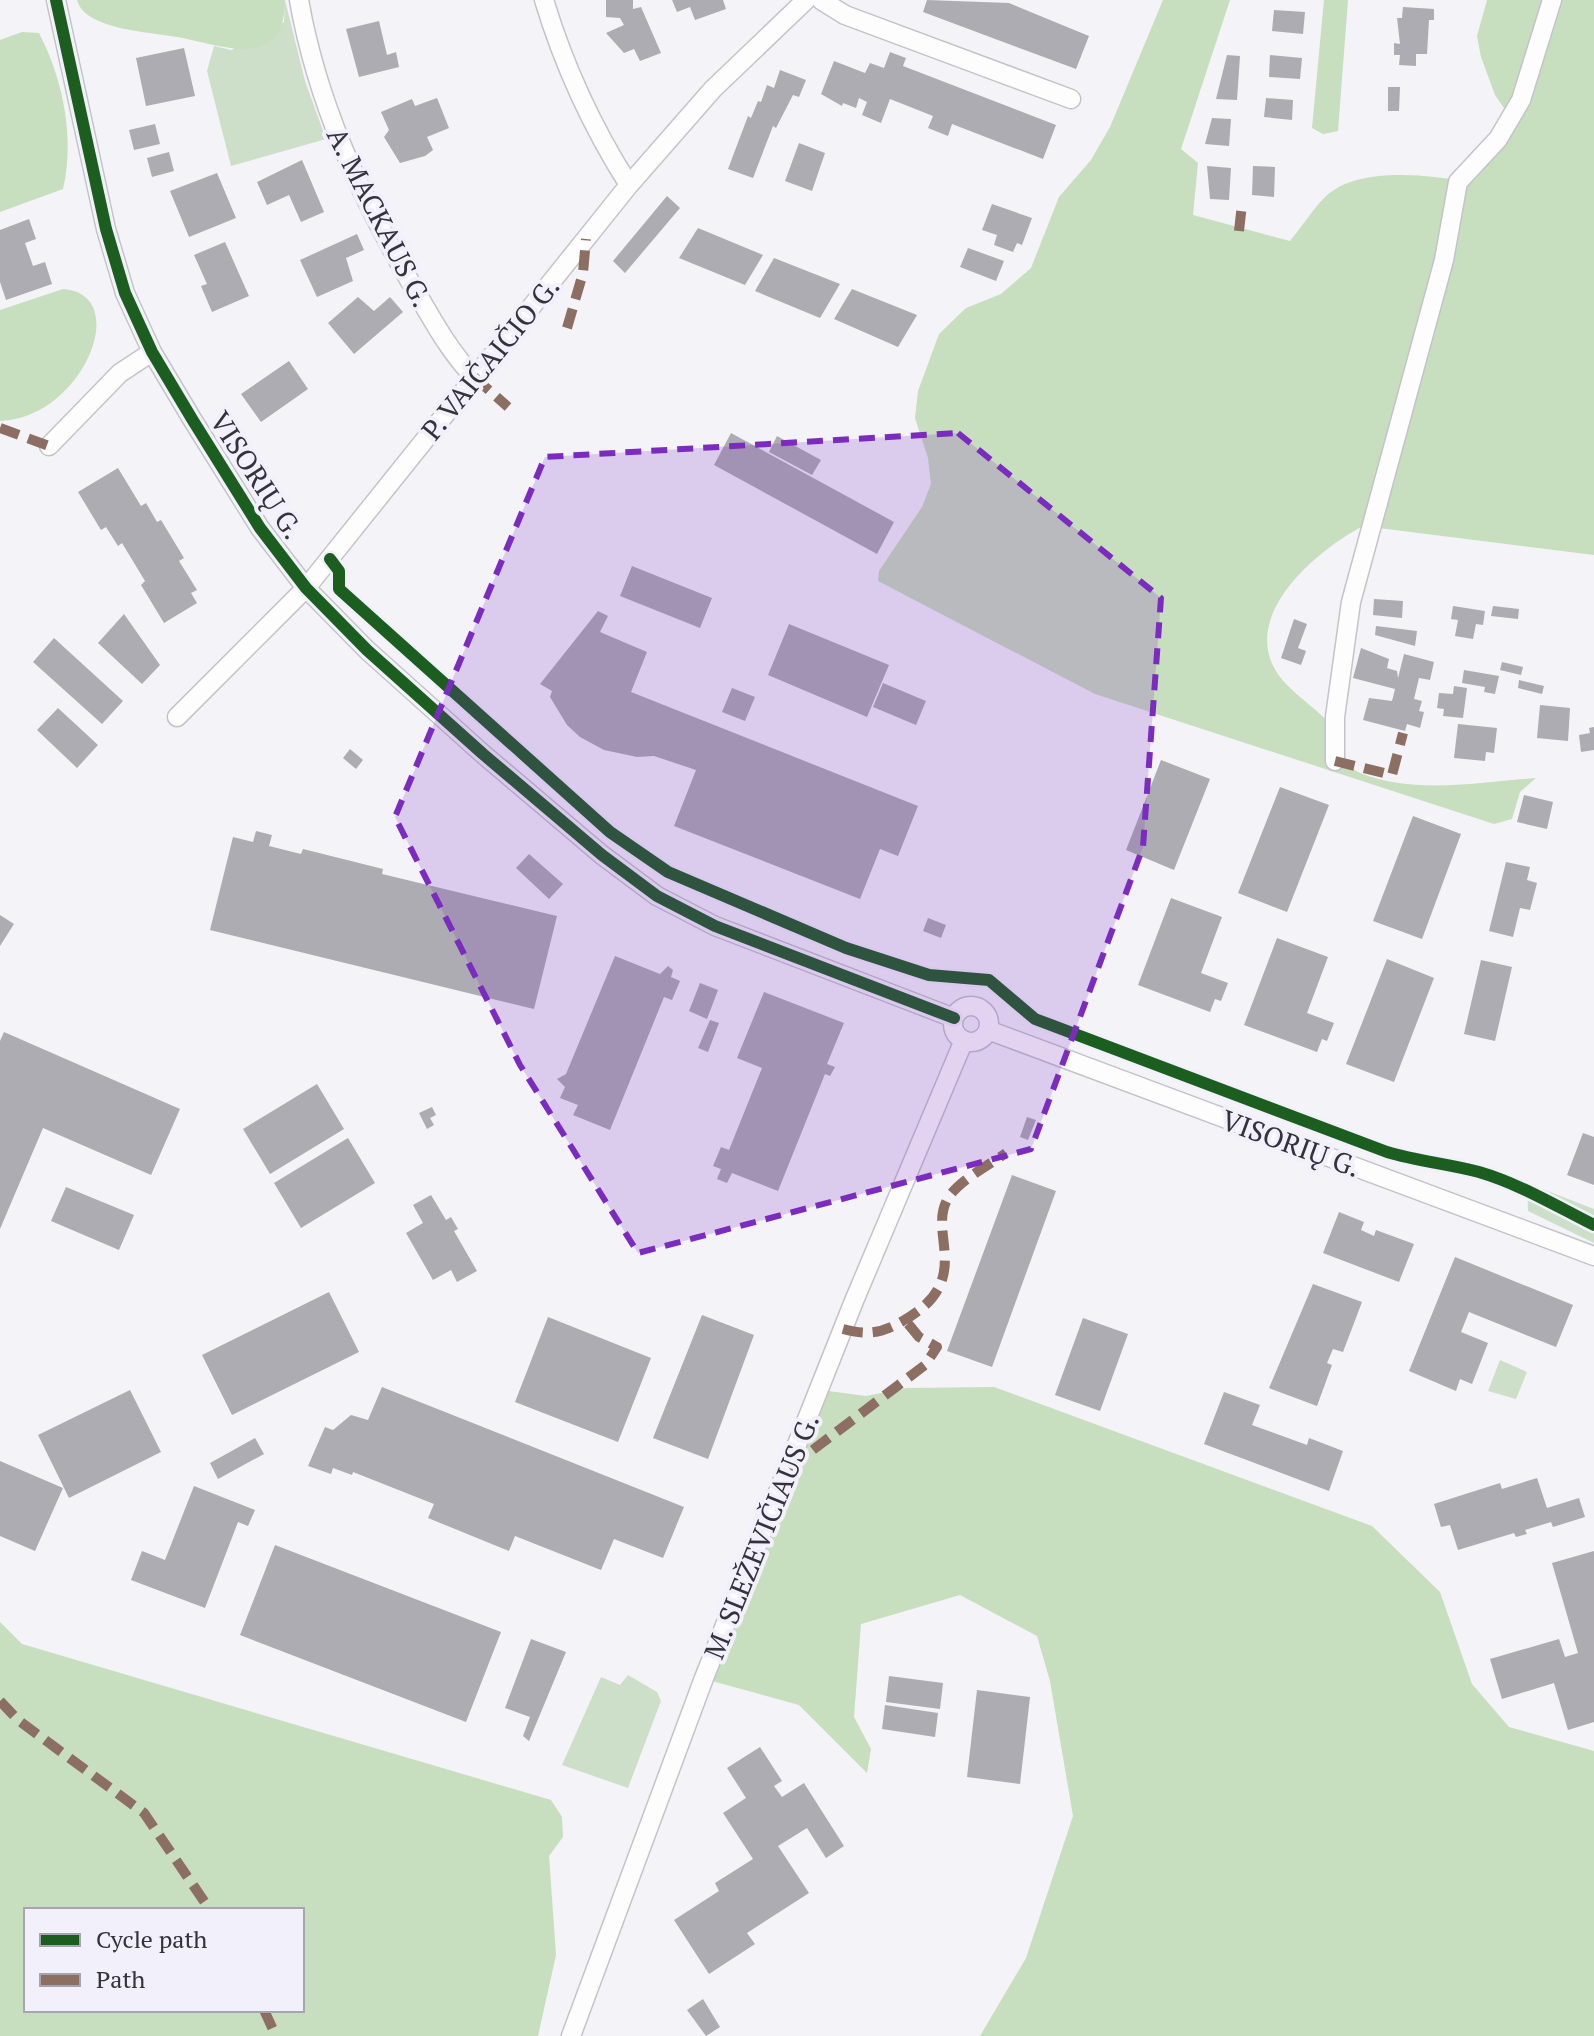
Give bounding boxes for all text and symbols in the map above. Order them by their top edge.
street label: A. MACKAUS G. [319,121,441,313]
street label: P. VAIČAIČIO G. [413,269,567,447]
street label: VISORIŲ G. [202,404,312,546]
street label: VISORIŲ G. [1216,1101,1366,1185]
street label: M. SLEŽEVIČIAUS G. [695,1408,827,1664]
legend [24,1908,304,2012]
text: Cycle path [96,1923,207,1955]
text: Path [96,1963,145,1995]

